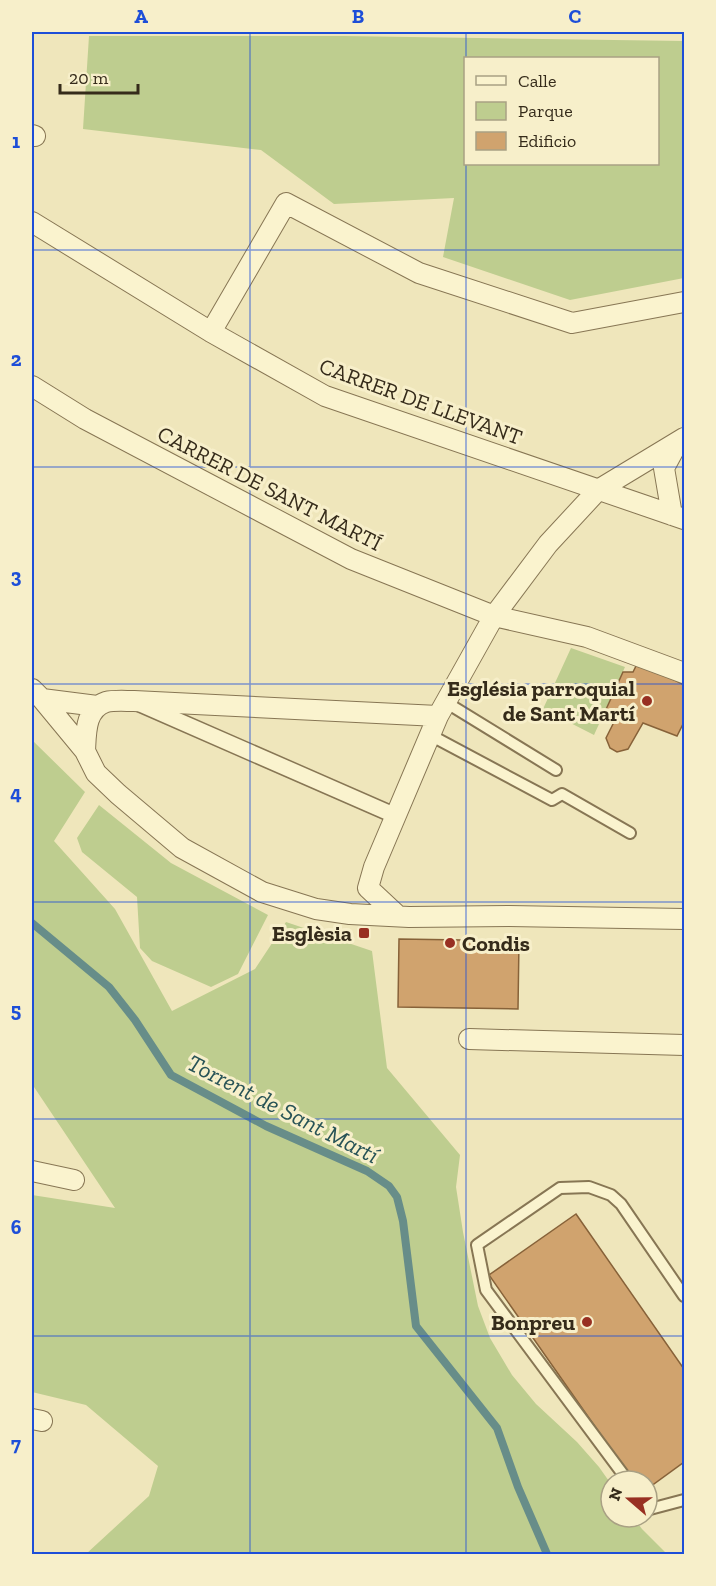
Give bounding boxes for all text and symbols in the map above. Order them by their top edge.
text: A [134,4,148,28]
text: B [352,4,364,28]
text: C [569,4,582,28]
scale bar [60,57,138,95]
legend [464,57,659,165]
text: 20 m [69,67,109,89]
text: Calle [518,70,556,92]
text: Parque [518,100,573,122]
text: 1 [12,129,20,153]
text: Edificio [518,130,576,152]
text: 2 [11,347,22,371]
street label: CARRER DE LLEVANT [316,352,526,451]
street label: CARRER DE SANT MARTÍ [153,420,386,557]
text: 3 [11,564,22,588]
place label: Església parroquial de Sant Martí [447,675,635,727]
marker: Església parroquial de Sant Martí [640,694,654,708]
text: 4 [10,781,22,805]
place label: Esglèsia [272,920,352,947]
marker: Esglèsia [357,926,371,940]
place label: Condis [462,930,530,957]
marker: Condis [443,936,457,950]
text: 5 [11,998,21,1022]
water label: Torrent de Sant Martí [183,1048,385,1170]
text: 6 [11,1215,22,1239]
place label: Bonpreu [491,1309,575,1336]
marker: Bonpreu [580,1315,594,1329]
text: 7 [11,1432,21,1456]
north arrow [599,1469,659,1529]
text: N [604,1485,626,1503]

